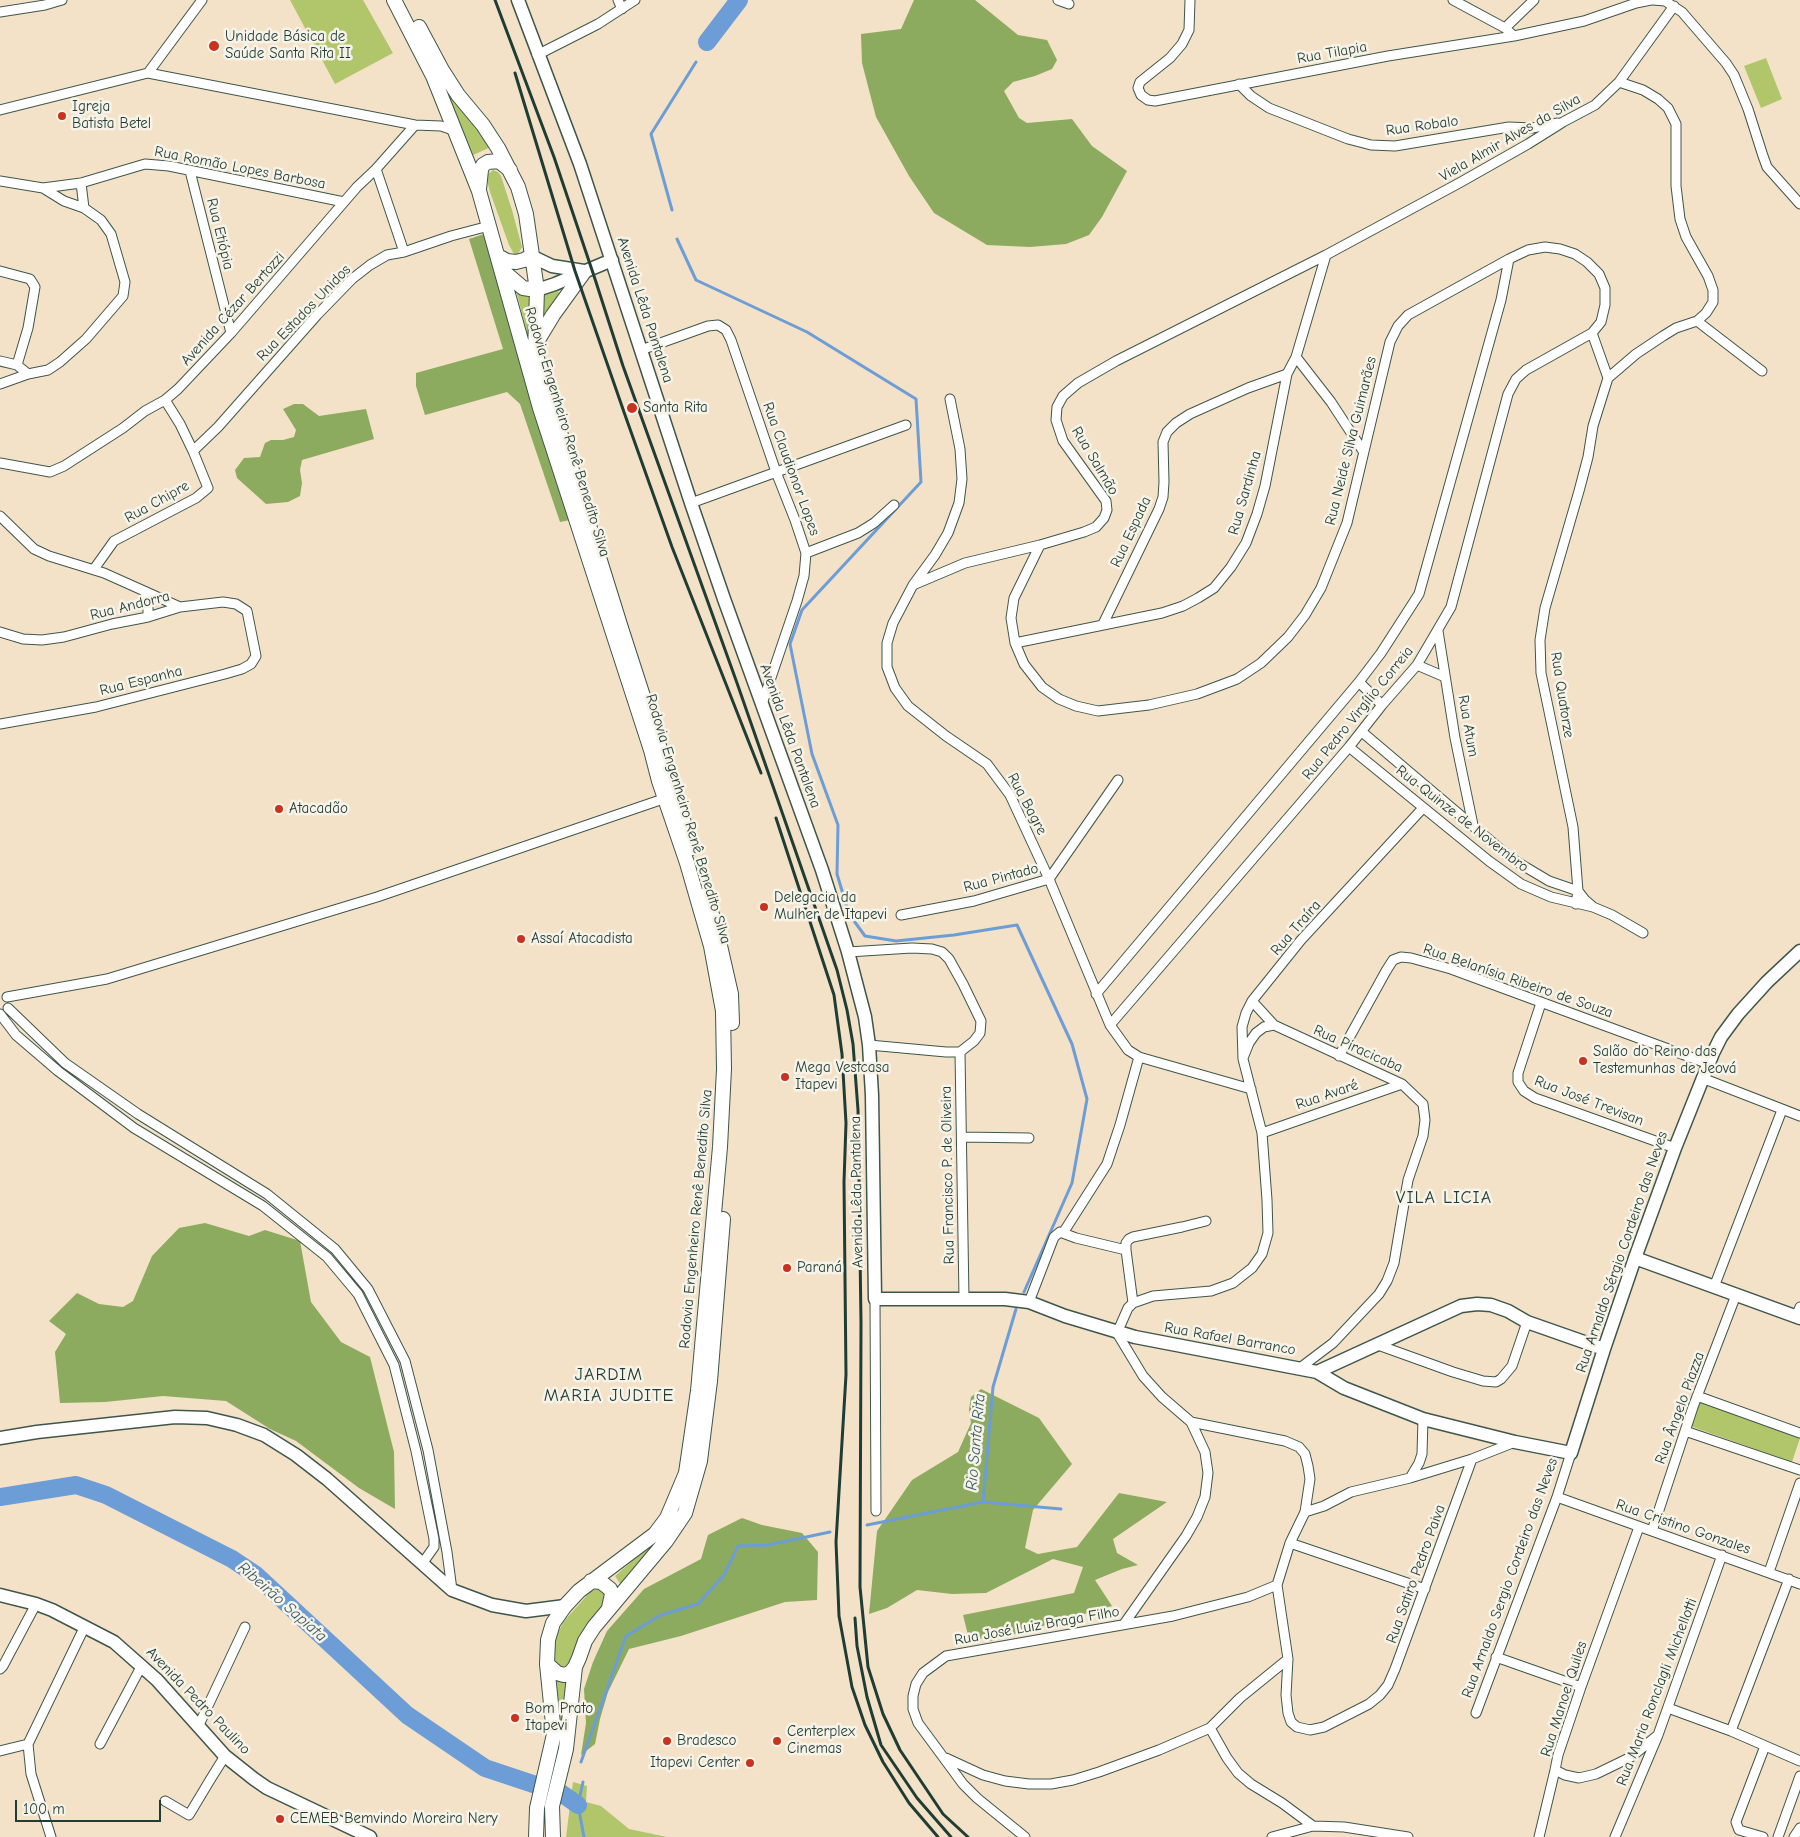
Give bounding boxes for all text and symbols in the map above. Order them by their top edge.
place label: Unidade Básica de Saúde Santa Rita II [225,28,351,63]
street label: Rua Tilapia [1296,38,1368,68]
marker: Unidade Básica de Saúde Santa Rita II [207,39,221,53]
street label: Viela Almir Alves da Silva [1436,90,1584,186]
place label: Igreja Batista Betel [72,98,151,133]
marker: Igreja Batista Betel [56,110,68,122]
street label: Rua Robalo [1385,112,1459,140]
street label: Rua Romão Lopes Barbosa [153,143,327,193]
street label: Rua Etiópia [202,196,238,272]
street label: Avenida Lêda Pantalena [613,235,677,385]
street label: Avenida Cézar Bertozzi [177,248,289,370]
street label: Rua Estados Unidos [253,261,355,365]
street label: Rodovia Engenheiro Renê Benedito Silva [520,305,614,559]
street label: Rua Neide Silva Guimarães [1321,355,1381,527]
place label: Santa Rita [643,399,708,417]
street label: Rua Claudionor Lopes [758,400,824,538]
marker: Santa Rita [625,401,639,415]
street label: Rua Salmão [1068,423,1122,499]
street label: Rua Sardinha [1224,449,1266,537]
street label: Rua Chipre [122,477,192,527]
street label: Rua Espada [1107,494,1155,570]
street label: Rua Andorra [88,587,172,625]
street label: Rua Pedro Virgílio Correia [1299,643,1417,783]
street label: Rua Quatorze [1546,651,1578,739]
street label: Avenida Lêda Pantalena [755,661,825,811]
street label: Rua Espanha [98,662,184,700]
street label: Rodovia Engenheiro Renê Benedito Silva [641,692,735,946]
street label: Rua Atum [1454,694,1482,758]
street label: Rua Quinze de Novembro [1392,762,1532,876]
street label: Rua Bagre [1003,770,1051,838]
place label: Atacadão [289,800,348,818]
marker: Atacadão [273,803,285,815]
street label: Rua Pintado [962,859,1040,897]
place label: Delegacia da Mulher de Itapevi [774,889,887,924]
street label: Rua Traíra [1267,897,1325,959]
marker: Delegacia da Mulher de Itapevi [758,901,770,913]
place label: Assaí Atacadista [531,930,633,948]
marker: Assaí Atacadista [515,933,527,945]
street label: Rua Belanísia Ribeiro de Souza [1421,940,1615,1022]
street label: Rua Piracicaba [1311,1021,1405,1077]
place label: Salão do Reino das Testemunhas de Jeová [1593,1043,1736,1078]
marker: Salão do Reino das Testemunhas de Jeová [1577,1055,1589,1067]
place label: Mega Vestcasa Itapevi [795,1059,889,1094]
marker: Mega Vestcasa Itapevi [779,1071,791,1083]
street label: Rua José Trevisan [1532,1072,1646,1130]
street label: Rua Avaré [1293,1076,1361,1114]
street label: Rua Francisco P. de Oliveira [937,1086,959,1264]
street label: Rodovia Engenheiro Renê Benedito Silva [676,1089,716,1349]
street label: Avenida Lêda Pantalena [847,1116,867,1268]
street label: Rua Arnaldo Sérgio Cordeiro das Neves [1572,1129,1672,1375]
district label: VILA LICIA [1395,1187,1493,1209]
place label: Paraná [797,1259,842,1277]
marker: Paraná [781,1262,793,1274]
street label: Rua Rafael Barranco [1163,1319,1297,1359]
street label: Rua Ângelo Piazza [1651,1349,1709,1467]
district label: JARDIM MARIA JUDITE [542,1364,676,1406]
water label: Rio Santa Rita [962,1393,990,1491]
street label: Rua Arnaldo Sergio Cordeiro das Neves [1458,1456,1562,1700]
street label: Rua Cristino Gonzales [1613,1496,1753,1558]
street label: Rua Satiro Pedro Paiva [1383,1502,1449,1646]
water label: Ribeirão Sapiata [234,1558,330,1646]
street label: Rua Maria Ronclagli Michellotti [1613,1596,1701,1788]
street label: Rua José Luiz Braga Filho [953,1603,1121,1649]
street label: Rua Manoel Quiles [1537,1639,1591,1759]
street label: Avenida Pedro Paulino [142,1643,254,1759]
place label: Bom Prato Itapevi [525,1700,593,1735]
marker: Bom Prato Itapevi [509,1712,521,1724]
place label: Centerplex Cinemas [787,1723,855,1758]
place label: Bradesco [677,1732,737,1750]
marker: Bradesco [661,1735,673,1747]
marker: Centerplex Cinemas [771,1735,783,1747]
place label: Itapevi Center [650,1754,740,1772]
marker: Itapevi Center [744,1757,756,1769]
scale bar [18,1790,164,1822]
text: 100 m [23,1800,65,1818]
place label: CEMEB Bemvindo Moreira Nery [290,1810,498,1828]
marker: CEMEB Bemvindo Moreira Nery [274,1813,286,1825]

